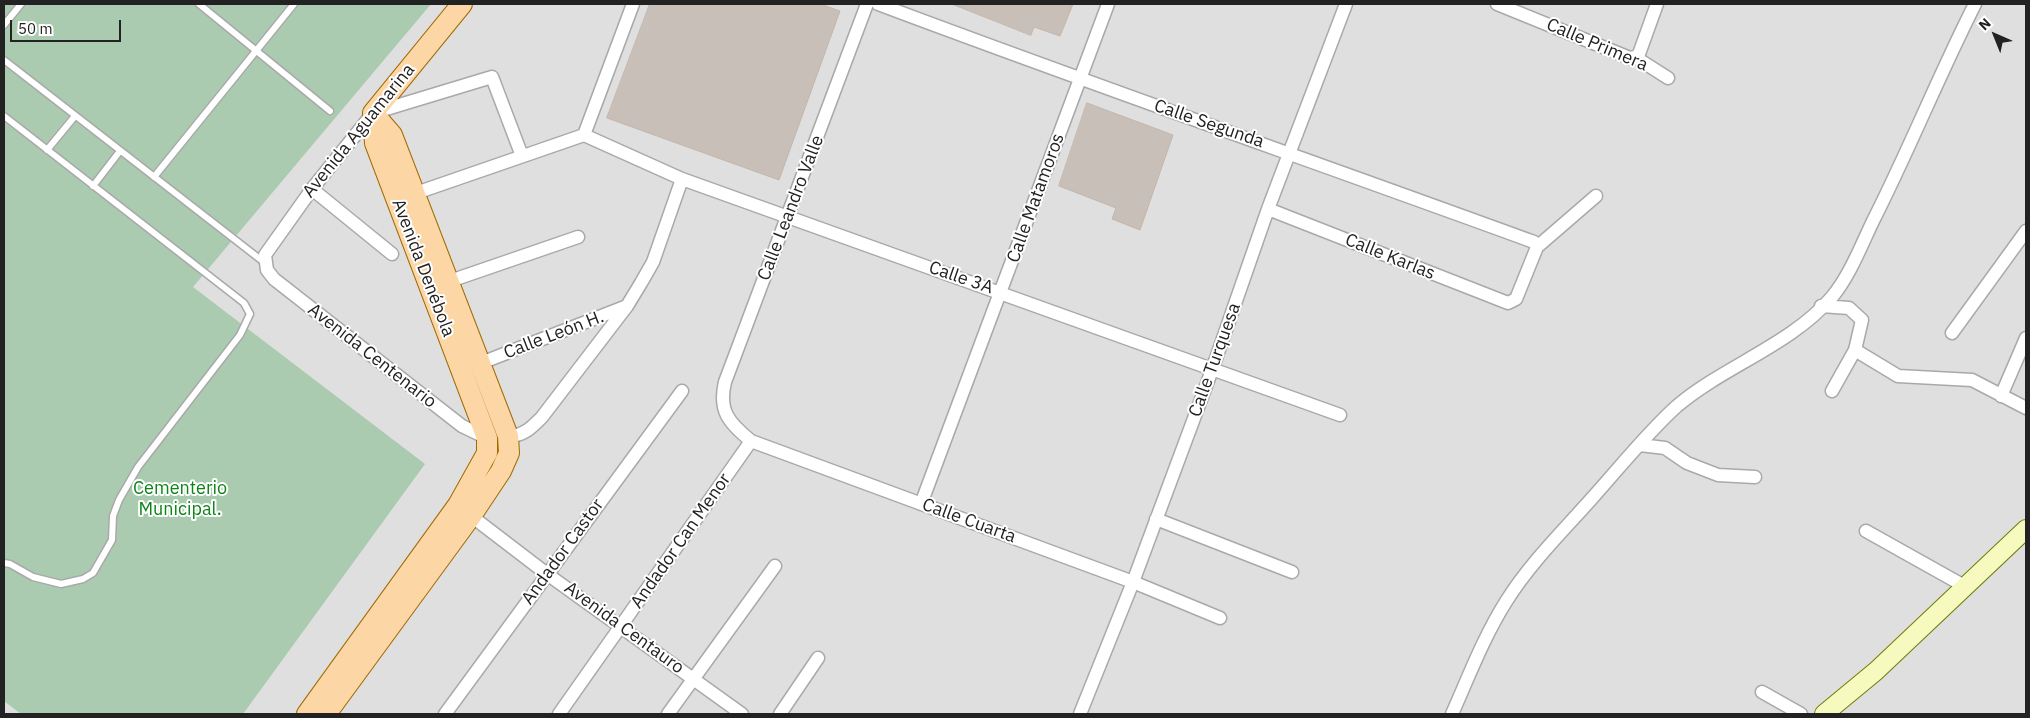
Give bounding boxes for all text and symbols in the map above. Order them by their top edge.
scale bar [12,10,124,42]
north arrow [1970,10,2020,60]
street label: Calle Primera [1543,14,1651,76]
text: N [1975,14,1994,34]
text: 50 m [18,19,53,38]
street label: Avenida Aguamarina [298,60,420,202]
street label: Calle Segunda [1151,95,1267,153]
street label: Calle Matamoros [1003,130,1069,266]
street label: Calle Leandro Valle [753,132,829,284]
street label: Avenida Denébola [387,196,459,340]
street label: Calle Karlas [1342,229,1438,285]
street label: Calle 3A [926,257,996,299]
street label: Avenida Centenario [303,299,441,413]
street label: Calle Turquesa [1184,300,1246,420]
street label: Calle León H. [501,306,607,364]
street label: Andador Can Menor [626,469,736,613]
park label: Cementerio Municipal. [133,478,227,520]
street label: Calle Cuarta [919,494,1019,548]
street label: Andador Castor [517,495,609,609]
street label: Avenida Centauro [560,577,688,679]

